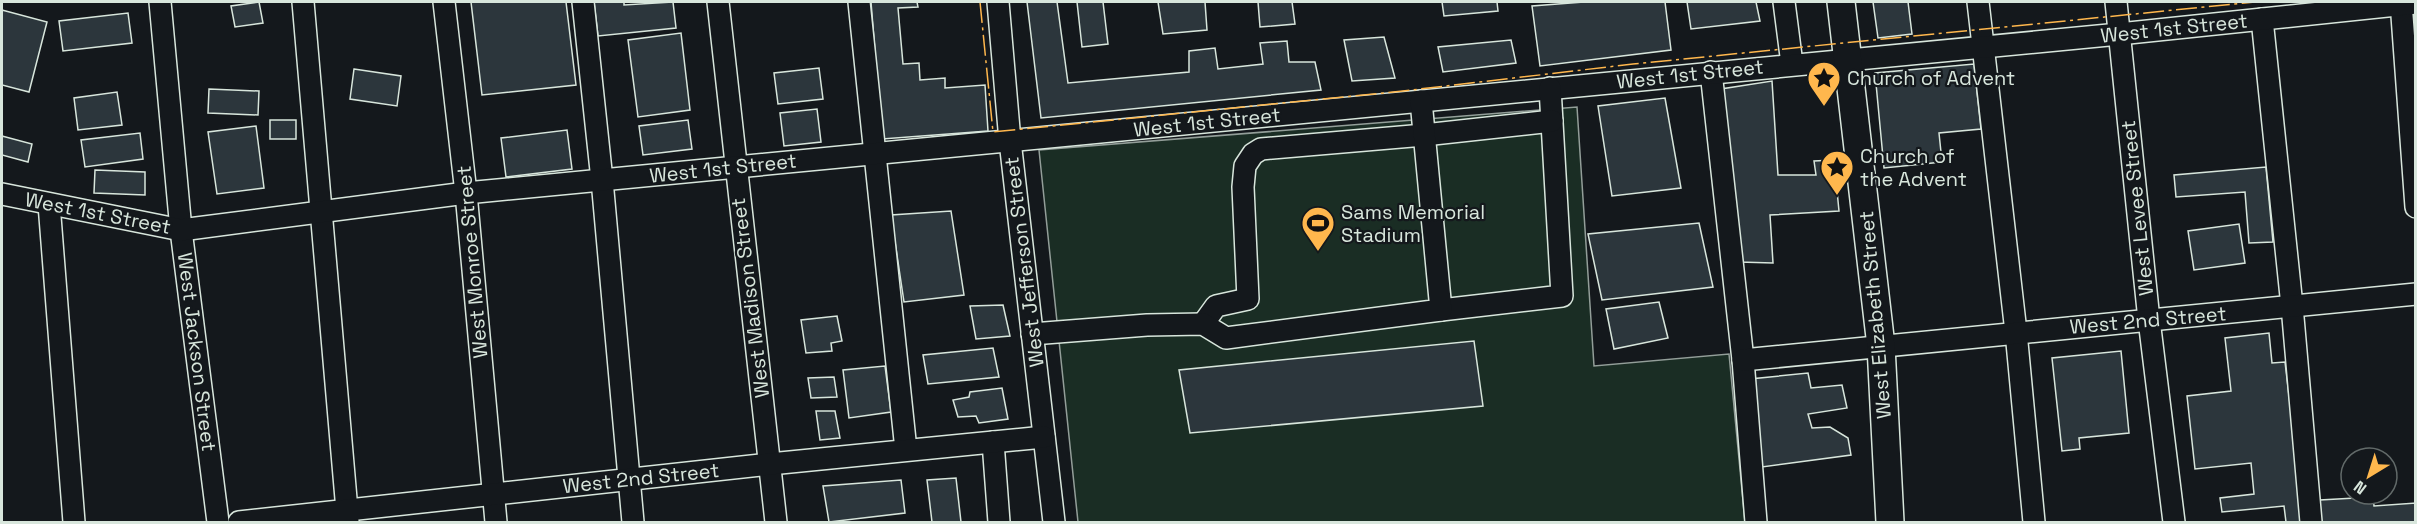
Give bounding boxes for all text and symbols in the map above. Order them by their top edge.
street label: West 1st Street [2099,7,2249,49]
street label: West 1st Street [1615,53,1765,95]
place icon: Church of Advent [1806,60,1842,107]
place label: Church of Advent [1847,65,2015,91]
street label: West 1st Street [1132,101,1282,143]
street label: West Levee Street [2115,119,2159,297]
place label: Church of the Advent [1860,143,1967,192]
street label: West 1st Street [648,147,798,189]
place icon: Church of the Advent [1819,149,1855,196]
street label: West Jefferson Street [998,155,1050,369]
street label: West Monroe Street [451,165,493,359]
street label: West 1st Street [23,186,173,240]
street label: West Madison Street [725,196,775,400]
place label: Sams Memorial Stadium [1341,199,1485,248]
sports icon: Sams Memorial Stadium [1300,205,1336,252]
street label: West Elizabeth Street [1853,210,1897,420]
street label: West Jackson Street [172,251,222,453]
street label: West 2nd Street [2069,300,2227,340]
north arrow [2339,446,2399,506]
street label: West 2nd Street [561,457,721,499]
text: N [2349,476,2371,499]

